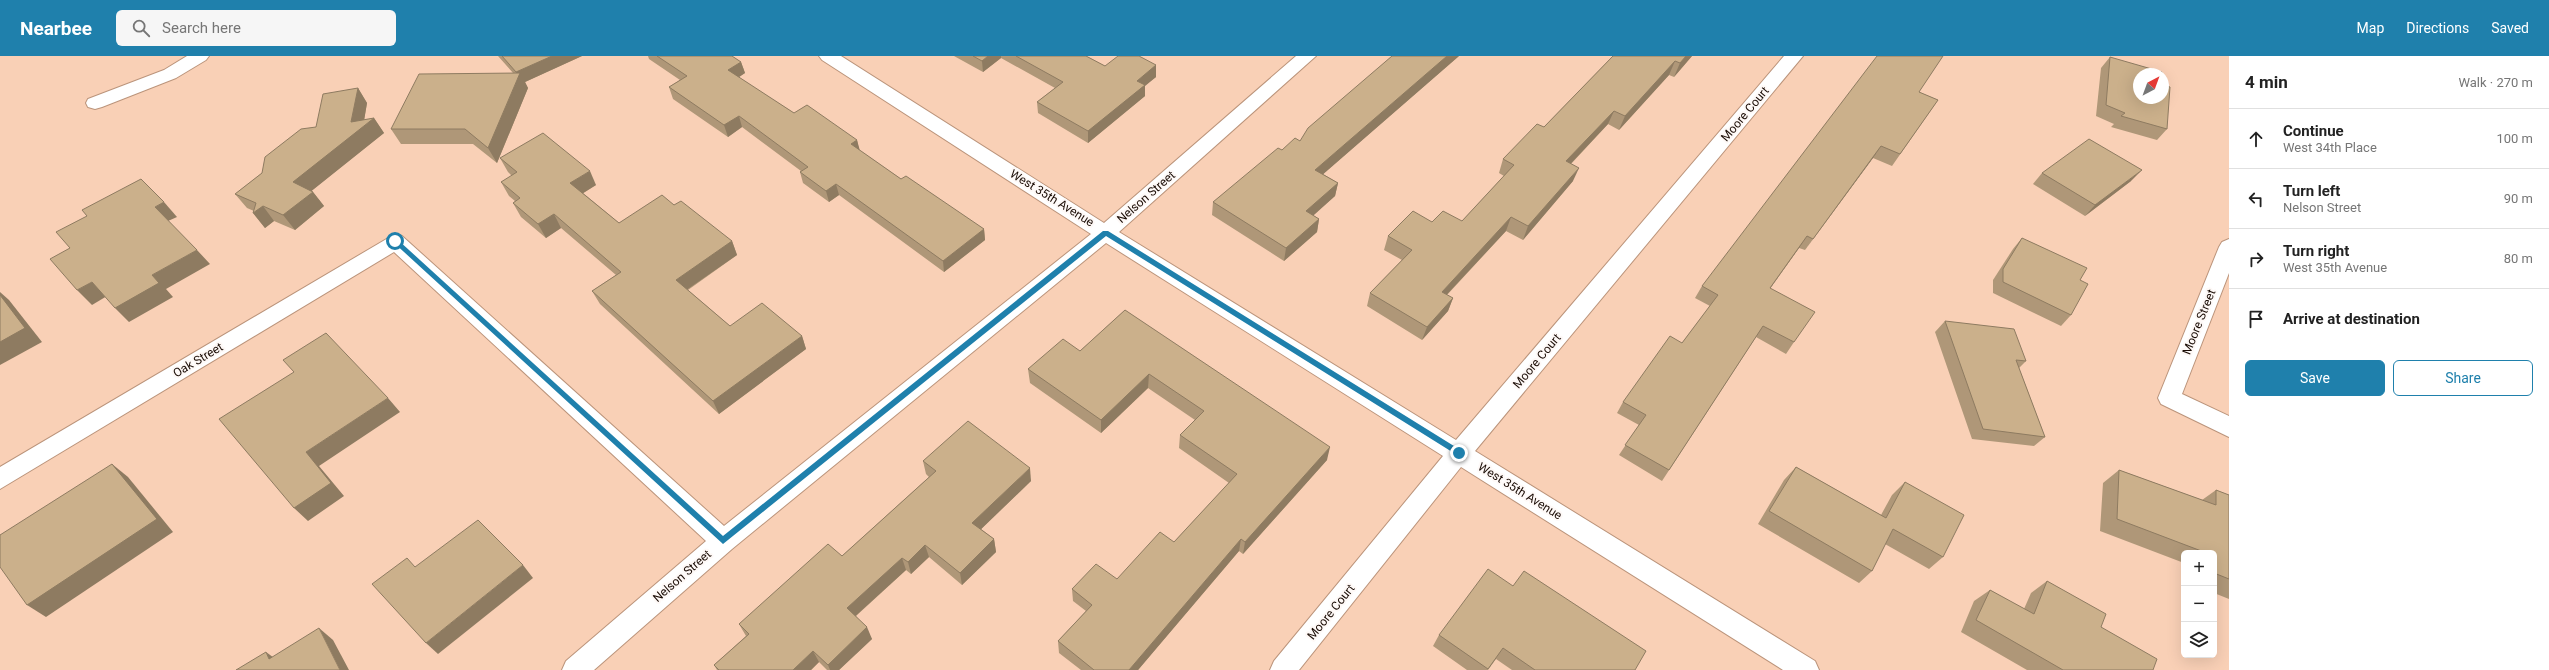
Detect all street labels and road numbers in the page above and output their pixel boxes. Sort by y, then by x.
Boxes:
street label: Moore Court [1718,84,1772,144]
street label: West 35th Avenue [1008,167,1096,229]
street label: Nelson Street [1114,168,1178,226]
street label: Moore Street [2180,287,2218,357]
street label: Moore Court [1510,331,1564,391]
street label: Oak Street [171,340,225,380]
street label: West 35th Avenue [1476,460,1564,522]
street label: Nelson Street [650,547,714,605]
street label: Moore Court [1304,581,1358,642]

